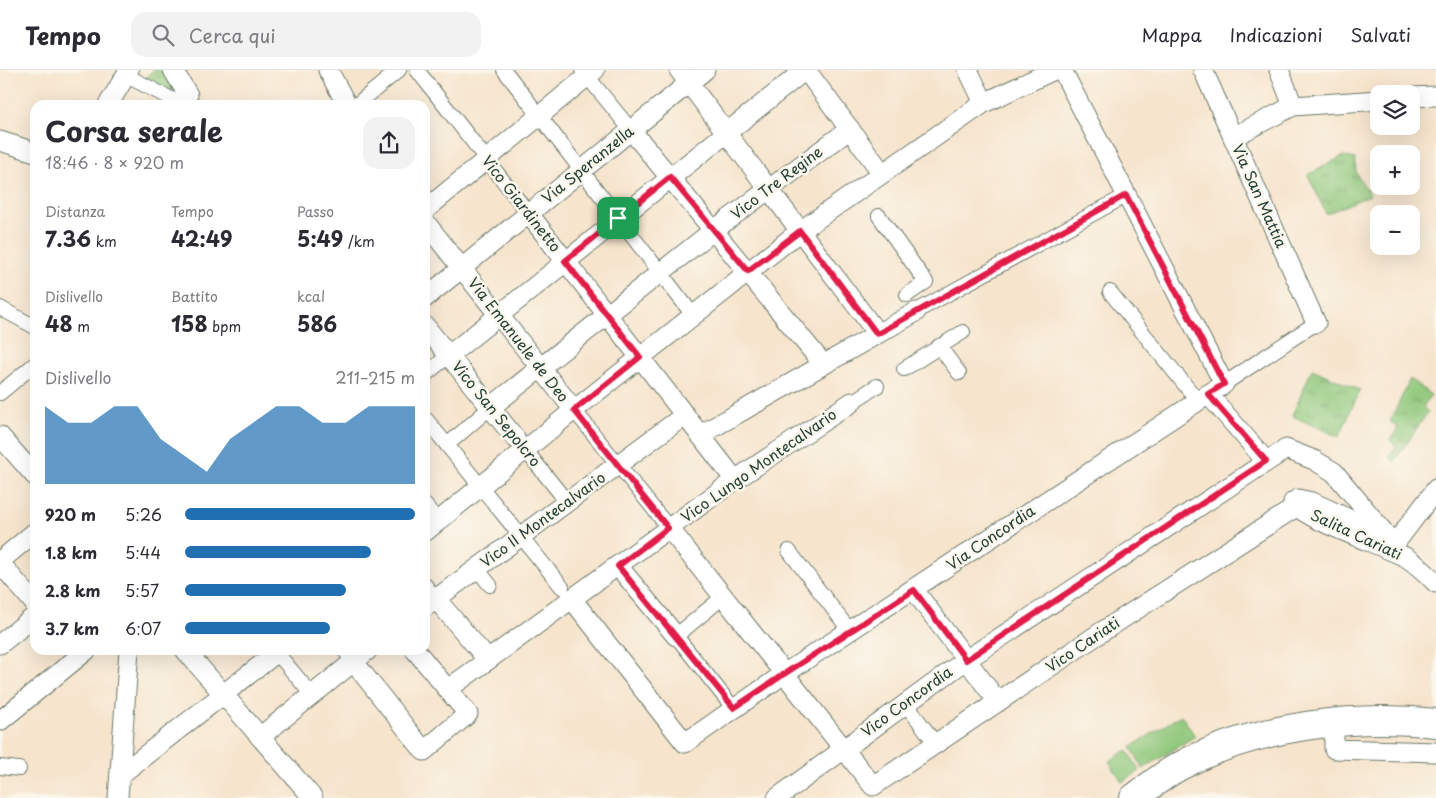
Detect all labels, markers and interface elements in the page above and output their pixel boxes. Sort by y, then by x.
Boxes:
search box [131,12,481,57]
text: Tempo [25,17,101,53]
icon: search [149,21,177,49]
text: Cerca qui [189,21,276,49]
text: Mappa [1142,21,1202,48]
text: Indicazioni [1230,21,1323,48]
text: Salvati [1351,21,1411,48]
map controls [1370,85,1420,255]
button: layers [1370,85,1420,135]
text: Corsa serale [45,109,223,152]
button: share [363,117,415,169]
street label: Via Speranzella [536,119,639,208]
street label: Vico Tre Regine [725,139,827,224]
street label: Via San Mattia [1227,140,1294,252]
button: + [1370,145,1420,195]
text: 18:46 · 8 × 920 m [45,150,184,174]
street label: Vico Giardinetto [477,150,567,256]
pin [597,197,639,239]
text: Distanza [45,201,105,222]
text: Tempo [171,201,214,222]
text: Passo [297,201,334,222]
icon: arrive [604,204,632,232]
button: − [1370,205,1420,255]
text: 7.36 [45,222,91,254]
text: 42:49 [171,222,232,254]
text: 5:49 [297,222,343,254]
text: km [91,231,117,252]
text: /km [343,231,375,252]
street label: Via Emanuele de Deo [463,272,575,406]
text: Dislivello [45,286,103,307]
text: Battito [171,286,218,307]
text: kcal [297,286,325,307]
text: 48 [45,307,73,339]
text: 158 [171,307,208,339]
text: 586 [297,307,337,339]
text: m [73,316,90,337]
text: bpm [208,316,241,337]
street label: Vico San Sepolcro [447,355,547,471]
text: Dislivello [45,365,111,389]
text: 211–215 m [335,365,415,389]
street label: Vico Lungo Montecalvario [676,402,841,527]
street label: Vico II Montecalvario [475,465,610,572]
street label: Via Concordia [941,498,1040,575]
text: 920 m [45,502,96,526]
text: 5:26 [125,502,162,526]
street label: Salita Cariati [1307,502,1406,565]
text: 1.8 km [45,540,97,564]
text: 5:44 [125,540,161,564]
text: 2.8 km [45,578,100,602]
text: 5:57 [125,578,159,602]
street label: Vico Cariati [1040,610,1124,677]
text: 3.7 km [45,616,99,640]
text: 6:07 [125,616,161,640]
street label: Vico Concordia [856,659,957,742]

